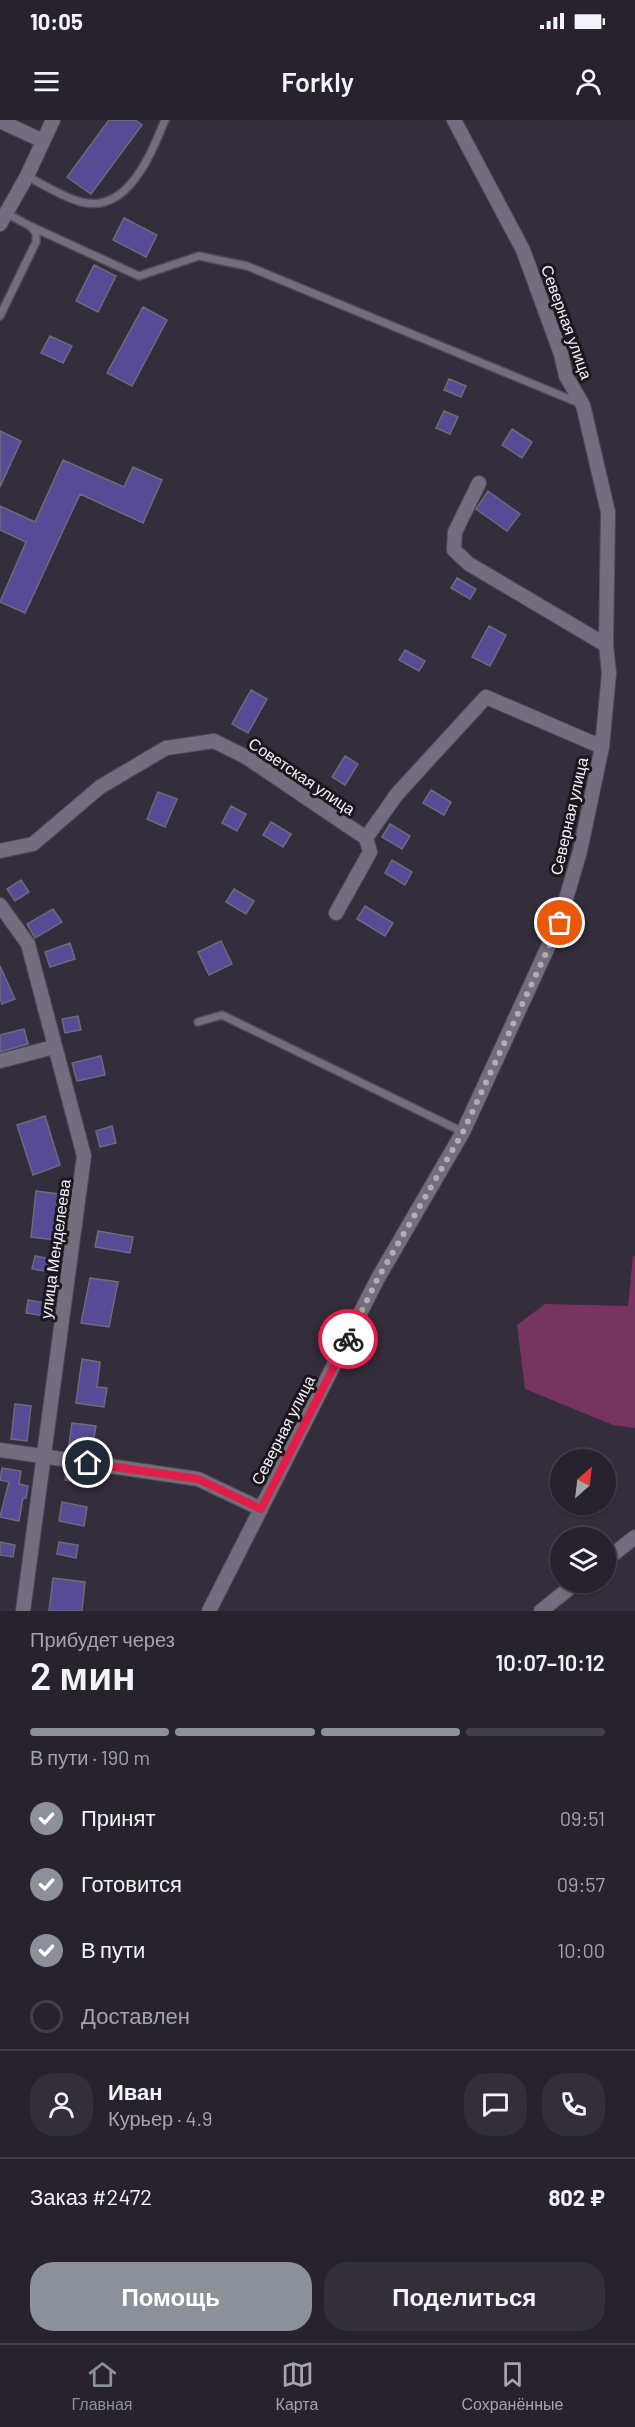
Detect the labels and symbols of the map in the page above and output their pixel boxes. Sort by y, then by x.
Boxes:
street label: Северная улица [538,262,597,382]
street label: Советская улица [245,733,359,818]
street label: Северная улица [546,755,591,877]
pin [534,897,585,948]
street label: улица Менделеева [35,1178,74,1320]
courier [318,1309,378,1369]
street label: Северная улица [247,1372,318,1488]
pin [62,1437,113,1488]
north arrow [550,1449,616,1515]

